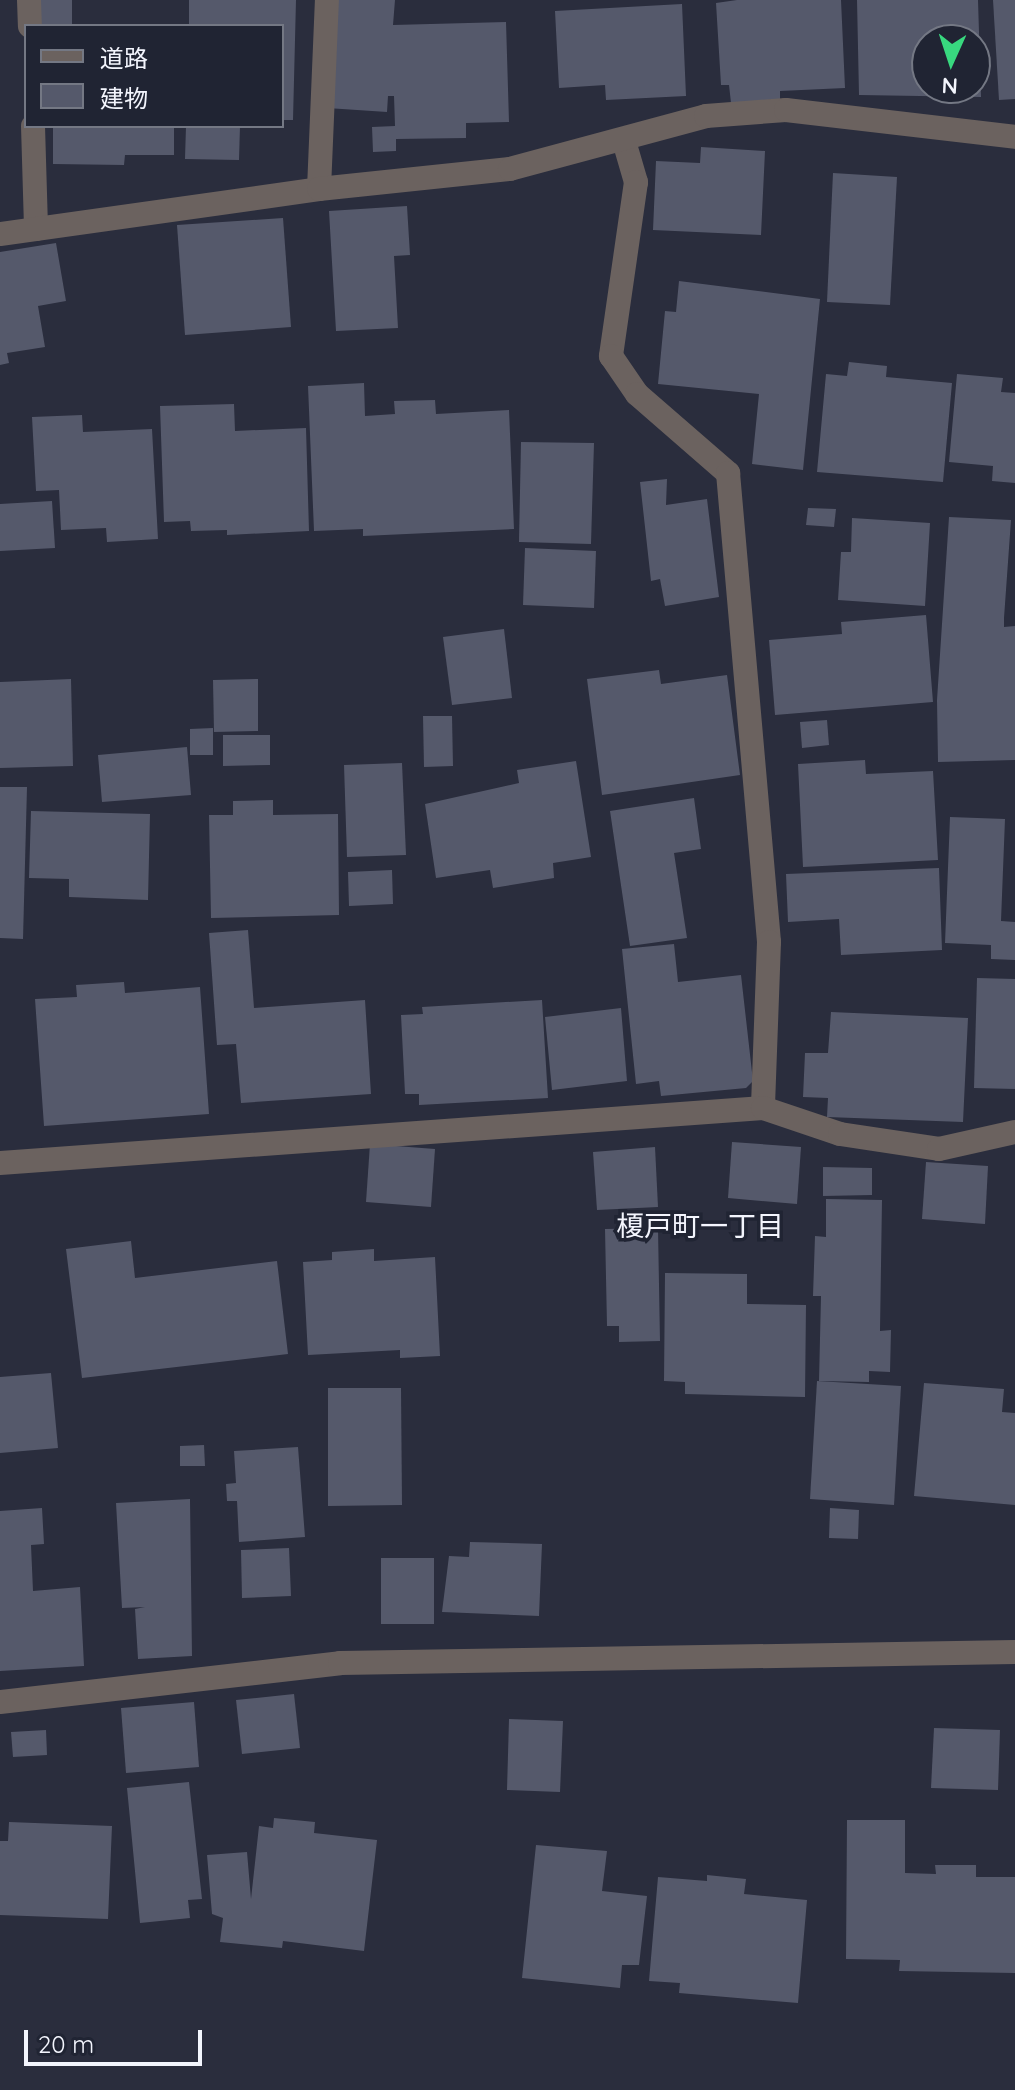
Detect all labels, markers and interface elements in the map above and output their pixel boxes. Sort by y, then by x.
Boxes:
legend [24,24,284,128]
north arrow [911,24,991,104]
text: 道路 [100,43,148,73]
text: N [941,72,959,100]
text: 建物 [100,83,148,113]
district label: 榎戸町一丁目 [616,1209,784,1243]
scale bar [28,2014,206,2064]
text: 20 m [38,2029,94,2059]

